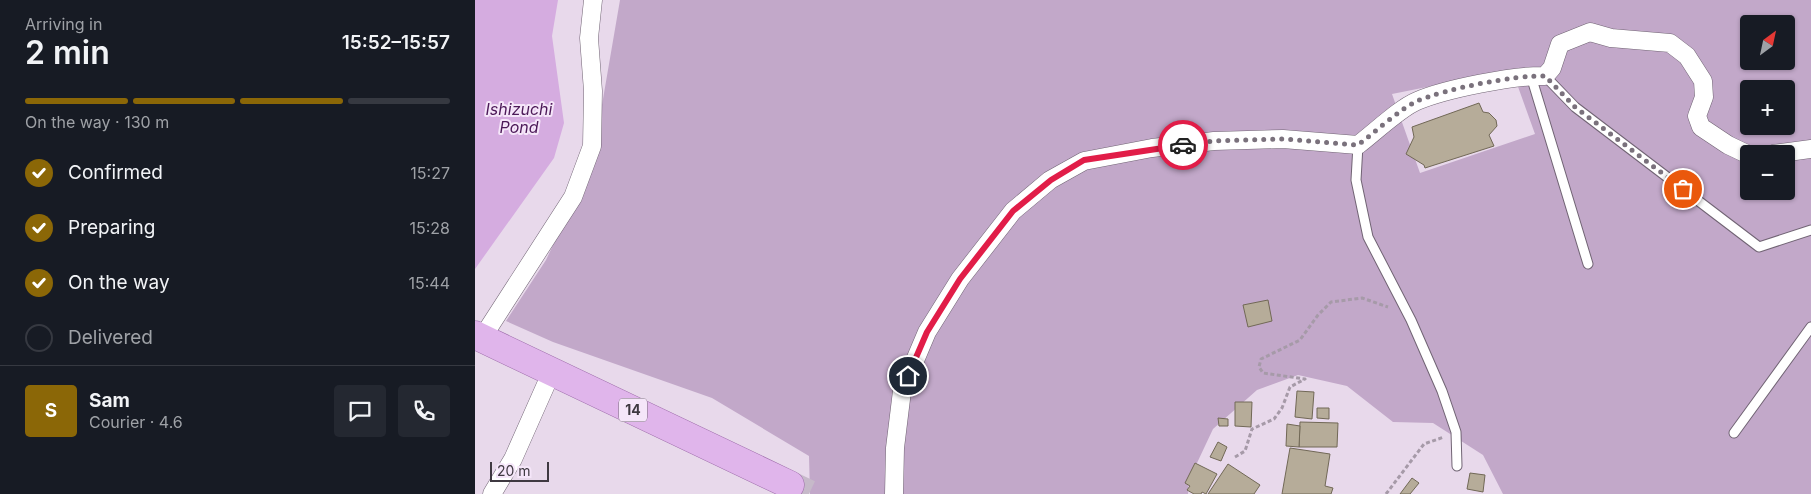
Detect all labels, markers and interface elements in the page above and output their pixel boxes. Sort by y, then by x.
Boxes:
text: Arriving in [25,14,102,34]
north arrow [1740,15,1795,70]
map controls [1740,15,1795,200]
text: 15:52–15:57 [342,31,450,54]
text: 2 min [25,33,110,72]
button: + [1740,80,1795,135]
water label: Ishizuchi Pond [486,99,554,137]
text: On the way · 130 m [25,112,169,132]
courier [1158,120,1208,170]
icon: car [1169,131,1197,159]
button: − [1740,145,1795,200]
icon: check [25,159,53,187]
text: Confirmed [68,161,163,184]
text: 15:27 [410,163,450,183]
pin [1662,168,1704,210]
icon: bag [1669,175,1697,203]
icon: check [25,214,53,242]
text: Preparing [68,216,155,239]
text: 15:28 [410,218,450,238]
icon: check [25,269,53,297]
text: On the way [68,271,170,294]
text: 15:44 [408,273,450,293]
text: Delivered [68,326,153,349]
pin [887,355,929,397]
icon: home [894,362,922,390]
button: chat [334,385,386,437]
button: phone [398,385,450,437]
text: Sam [89,389,130,412]
road number: 14 [619,398,647,422]
text: S [45,399,57,422]
text: Courier · 4.6 [89,412,183,432]
scale bar [490,459,549,482]
text: 20 m [497,462,531,479]

